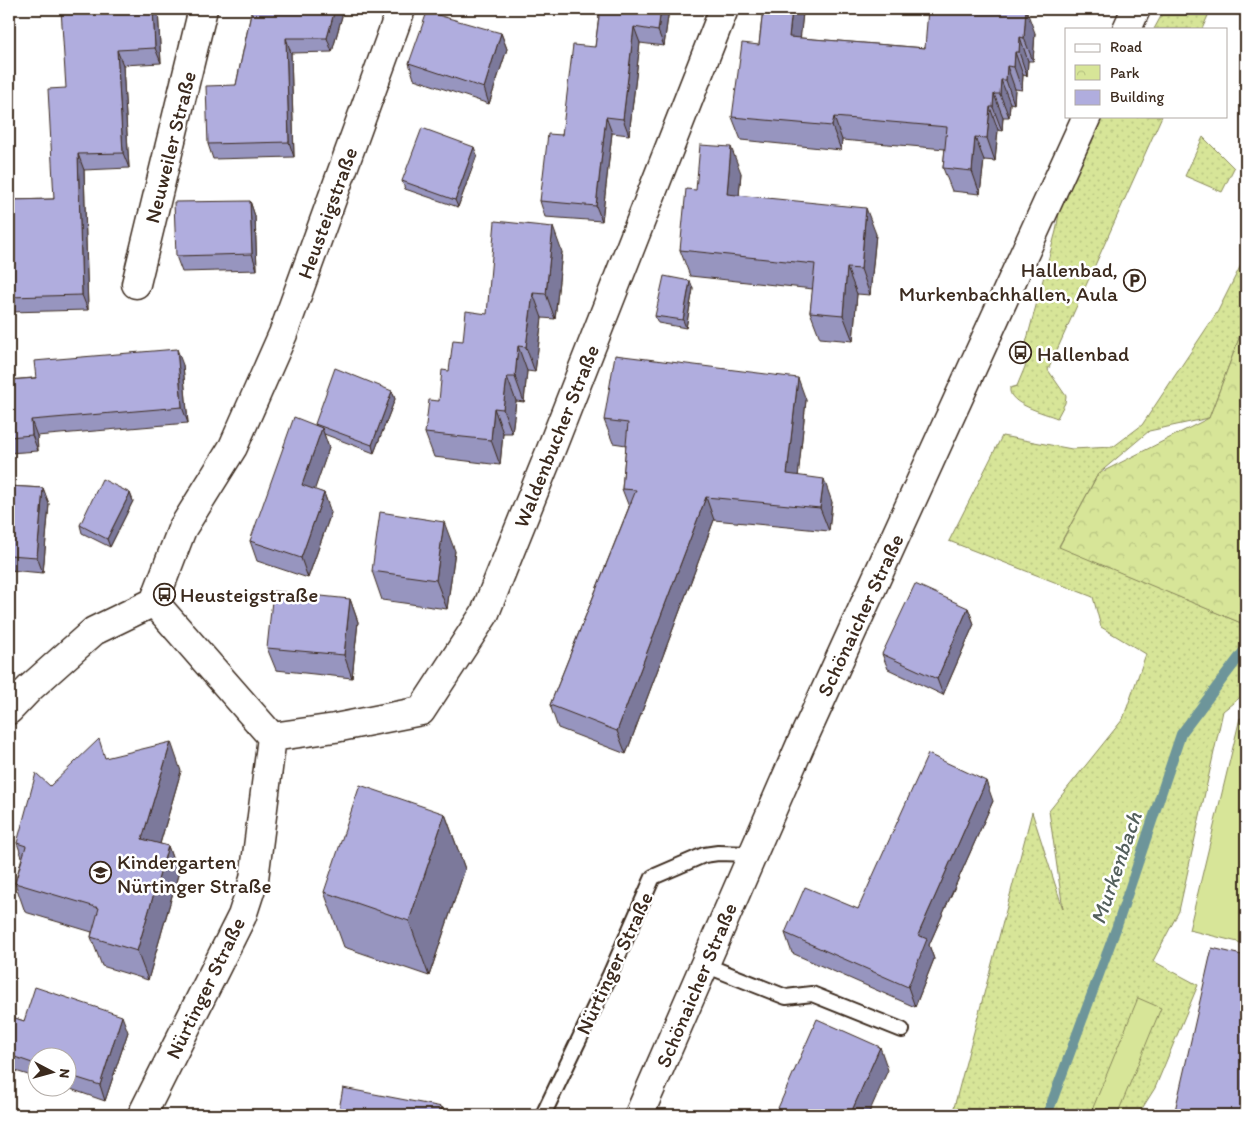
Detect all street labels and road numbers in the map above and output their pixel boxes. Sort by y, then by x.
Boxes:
street label: Neuweiler Straße [139,68,201,226]
street label: Heusteigstraße [292,144,362,282]
street label: Waldenbucher Straße [508,341,604,531]
street label: Schönaicher Straße [811,530,909,700]
street label: Nürtinger Straße [570,888,658,1038]
street label: Schönaicher Straße [650,899,742,1071]
street label: Nürtinger Straße [160,913,250,1063]

